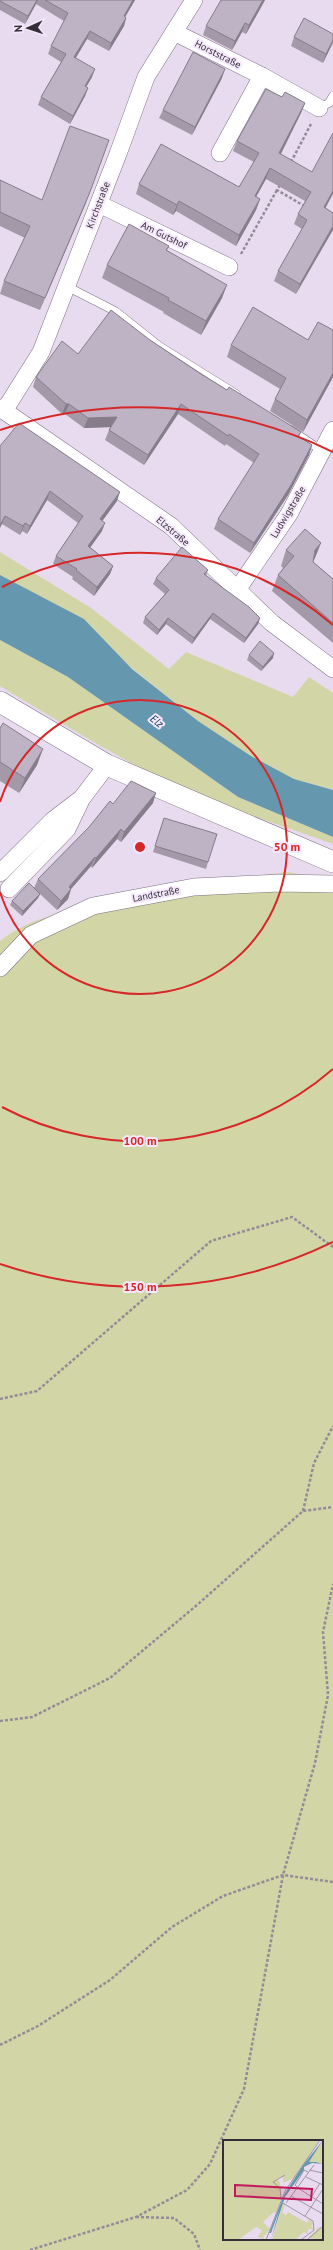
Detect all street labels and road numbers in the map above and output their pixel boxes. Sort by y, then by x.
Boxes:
street label: Horststraße [193,37,243,71]
street label: Kirchstraße [83,180,113,230]
street label: Am Gutshof [139,218,190,252]
street label: Ludwigstraße [267,484,309,540]
street label: Elzstraße [154,513,192,549]
street label: Landstraße [131,883,181,905]

